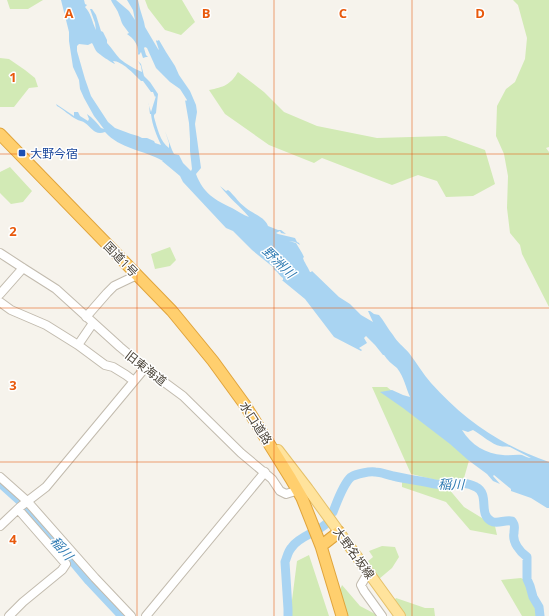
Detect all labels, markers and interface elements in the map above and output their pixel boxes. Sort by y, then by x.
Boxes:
text: A [65,4,74,22]
text: B [202,4,211,22]
text: C [339,4,347,22]
text: D [475,4,485,22]
text: 1 [9,68,17,86]
place label: 大野今宿 [30,145,78,162]
marker: 大野今宿 [17,148,27,158]
text: 2 [9,222,17,240]
street label: 国道1号 [100,238,142,280]
water label: 野洲川 [259,242,301,283]
street label: 旧東海道 [122,347,170,389]
text: 3 [9,376,17,394]
street label: 水口道路 [236,398,276,448]
water label: 稲川 [438,475,466,493]
street label: 大野名坂線 [329,524,379,582]
text: 4 [9,530,17,548]
water label: 稲川 [47,532,79,565]

